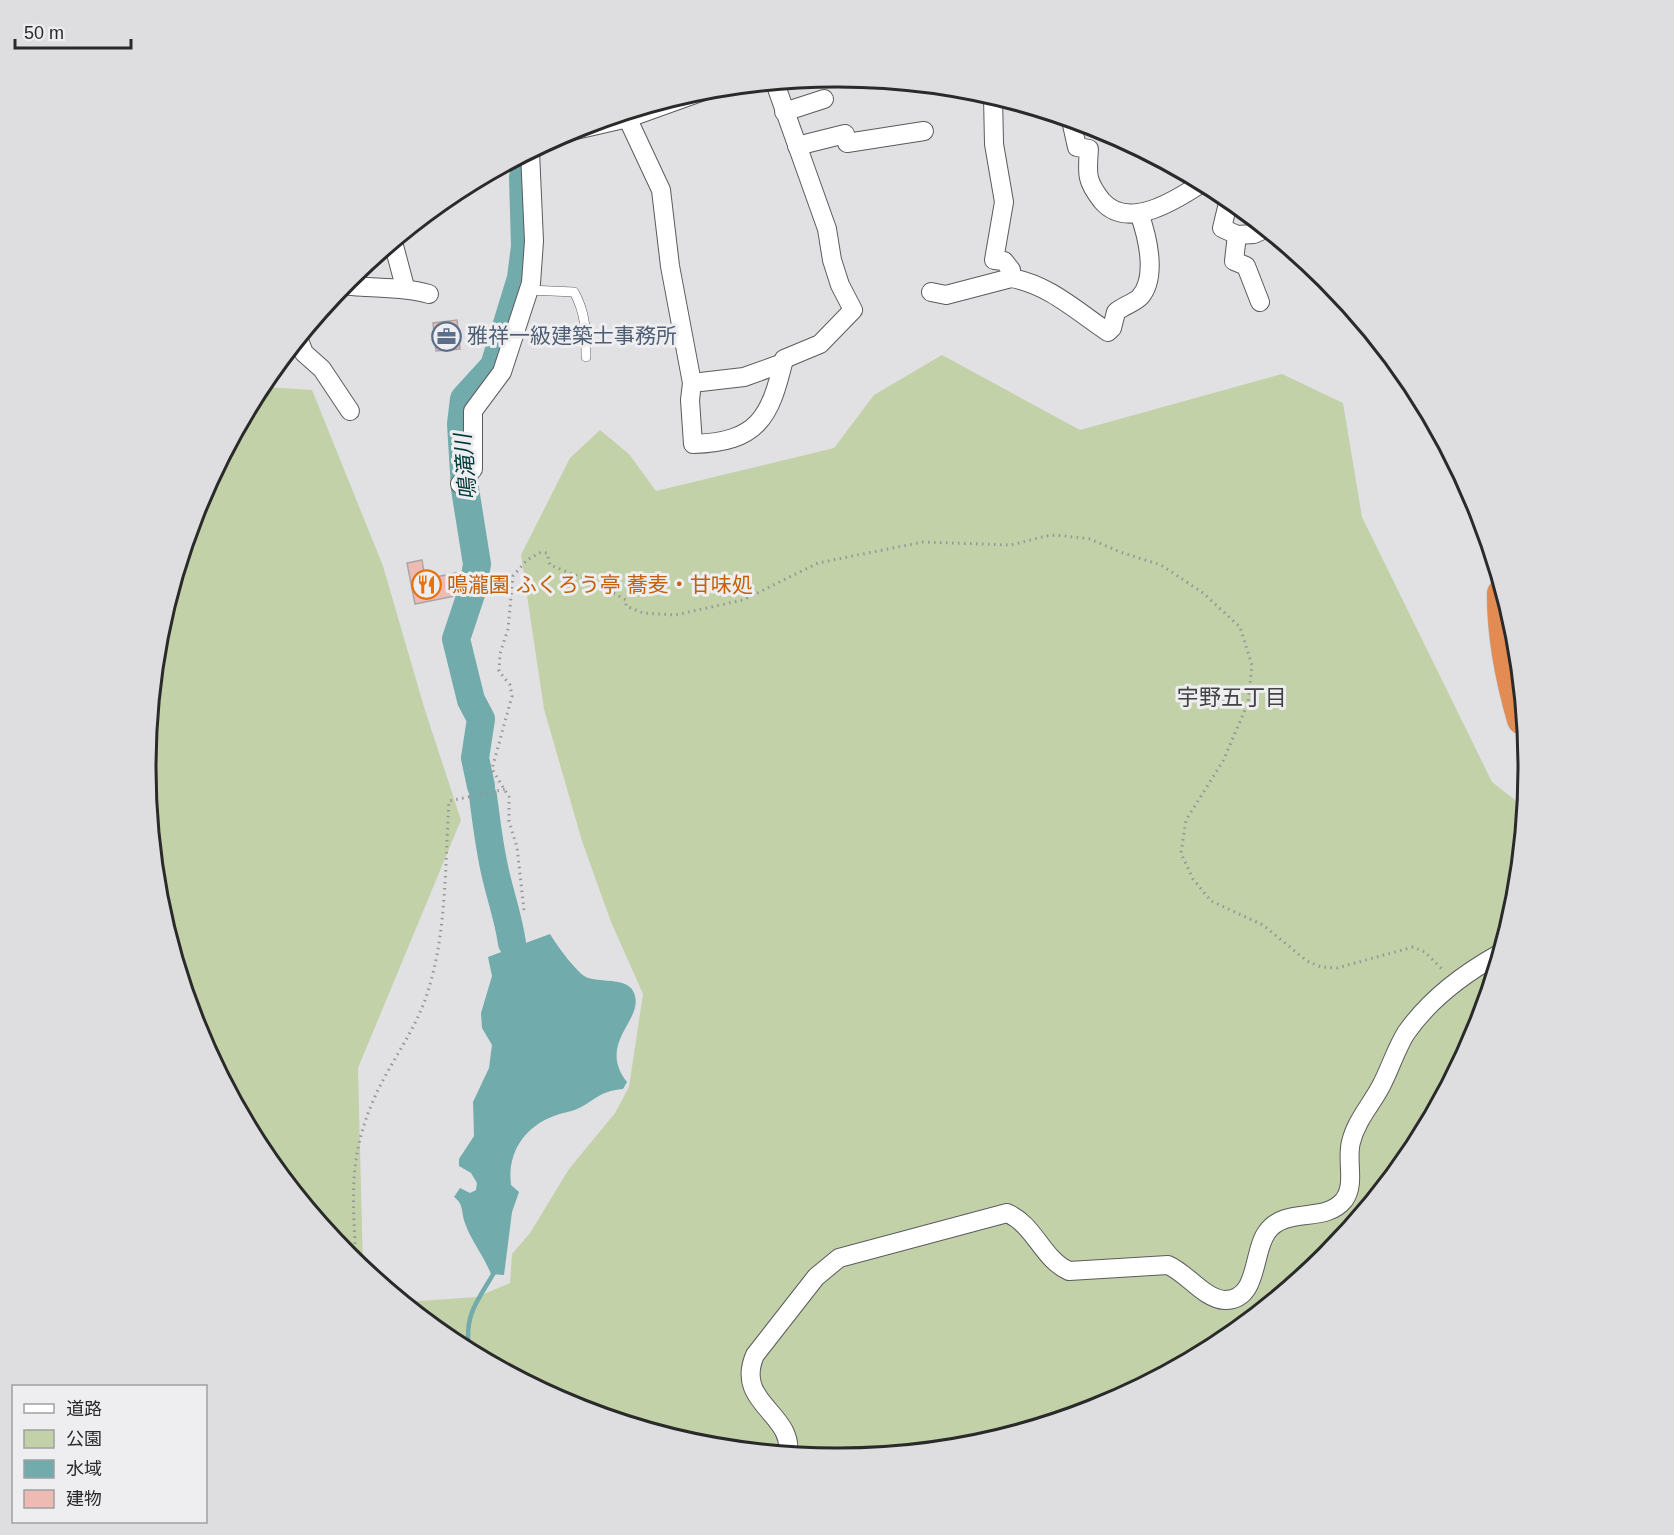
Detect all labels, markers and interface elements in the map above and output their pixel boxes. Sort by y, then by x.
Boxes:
scale bar [15,12,130,50]
text: 50 m [24,23,64,43]
office icon: 雅祥一級建築士事務所 [430,320,462,352]
place label: 雅祥一級建築士事務所 [467,324,677,347]
water label: 鳴滝川 [450,431,481,501]
restaurant icon: 鳴瀧園 ふくろう亭 蕎麦・甘味処 [410,569,442,601]
place label: 鳴瀧園 ふくろう亭 蕎麦・甘味処 [447,573,753,596]
district label: 宇野五丁目 [1177,685,1287,710]
legend [12,1385,207,1523]
text: 道路 [66,1399,102,1419]
text: 公園 [66,1429,102,1449]
text: 水域 [66,1459,102,1479]
text: 建物 [66,1489,102,1509]

